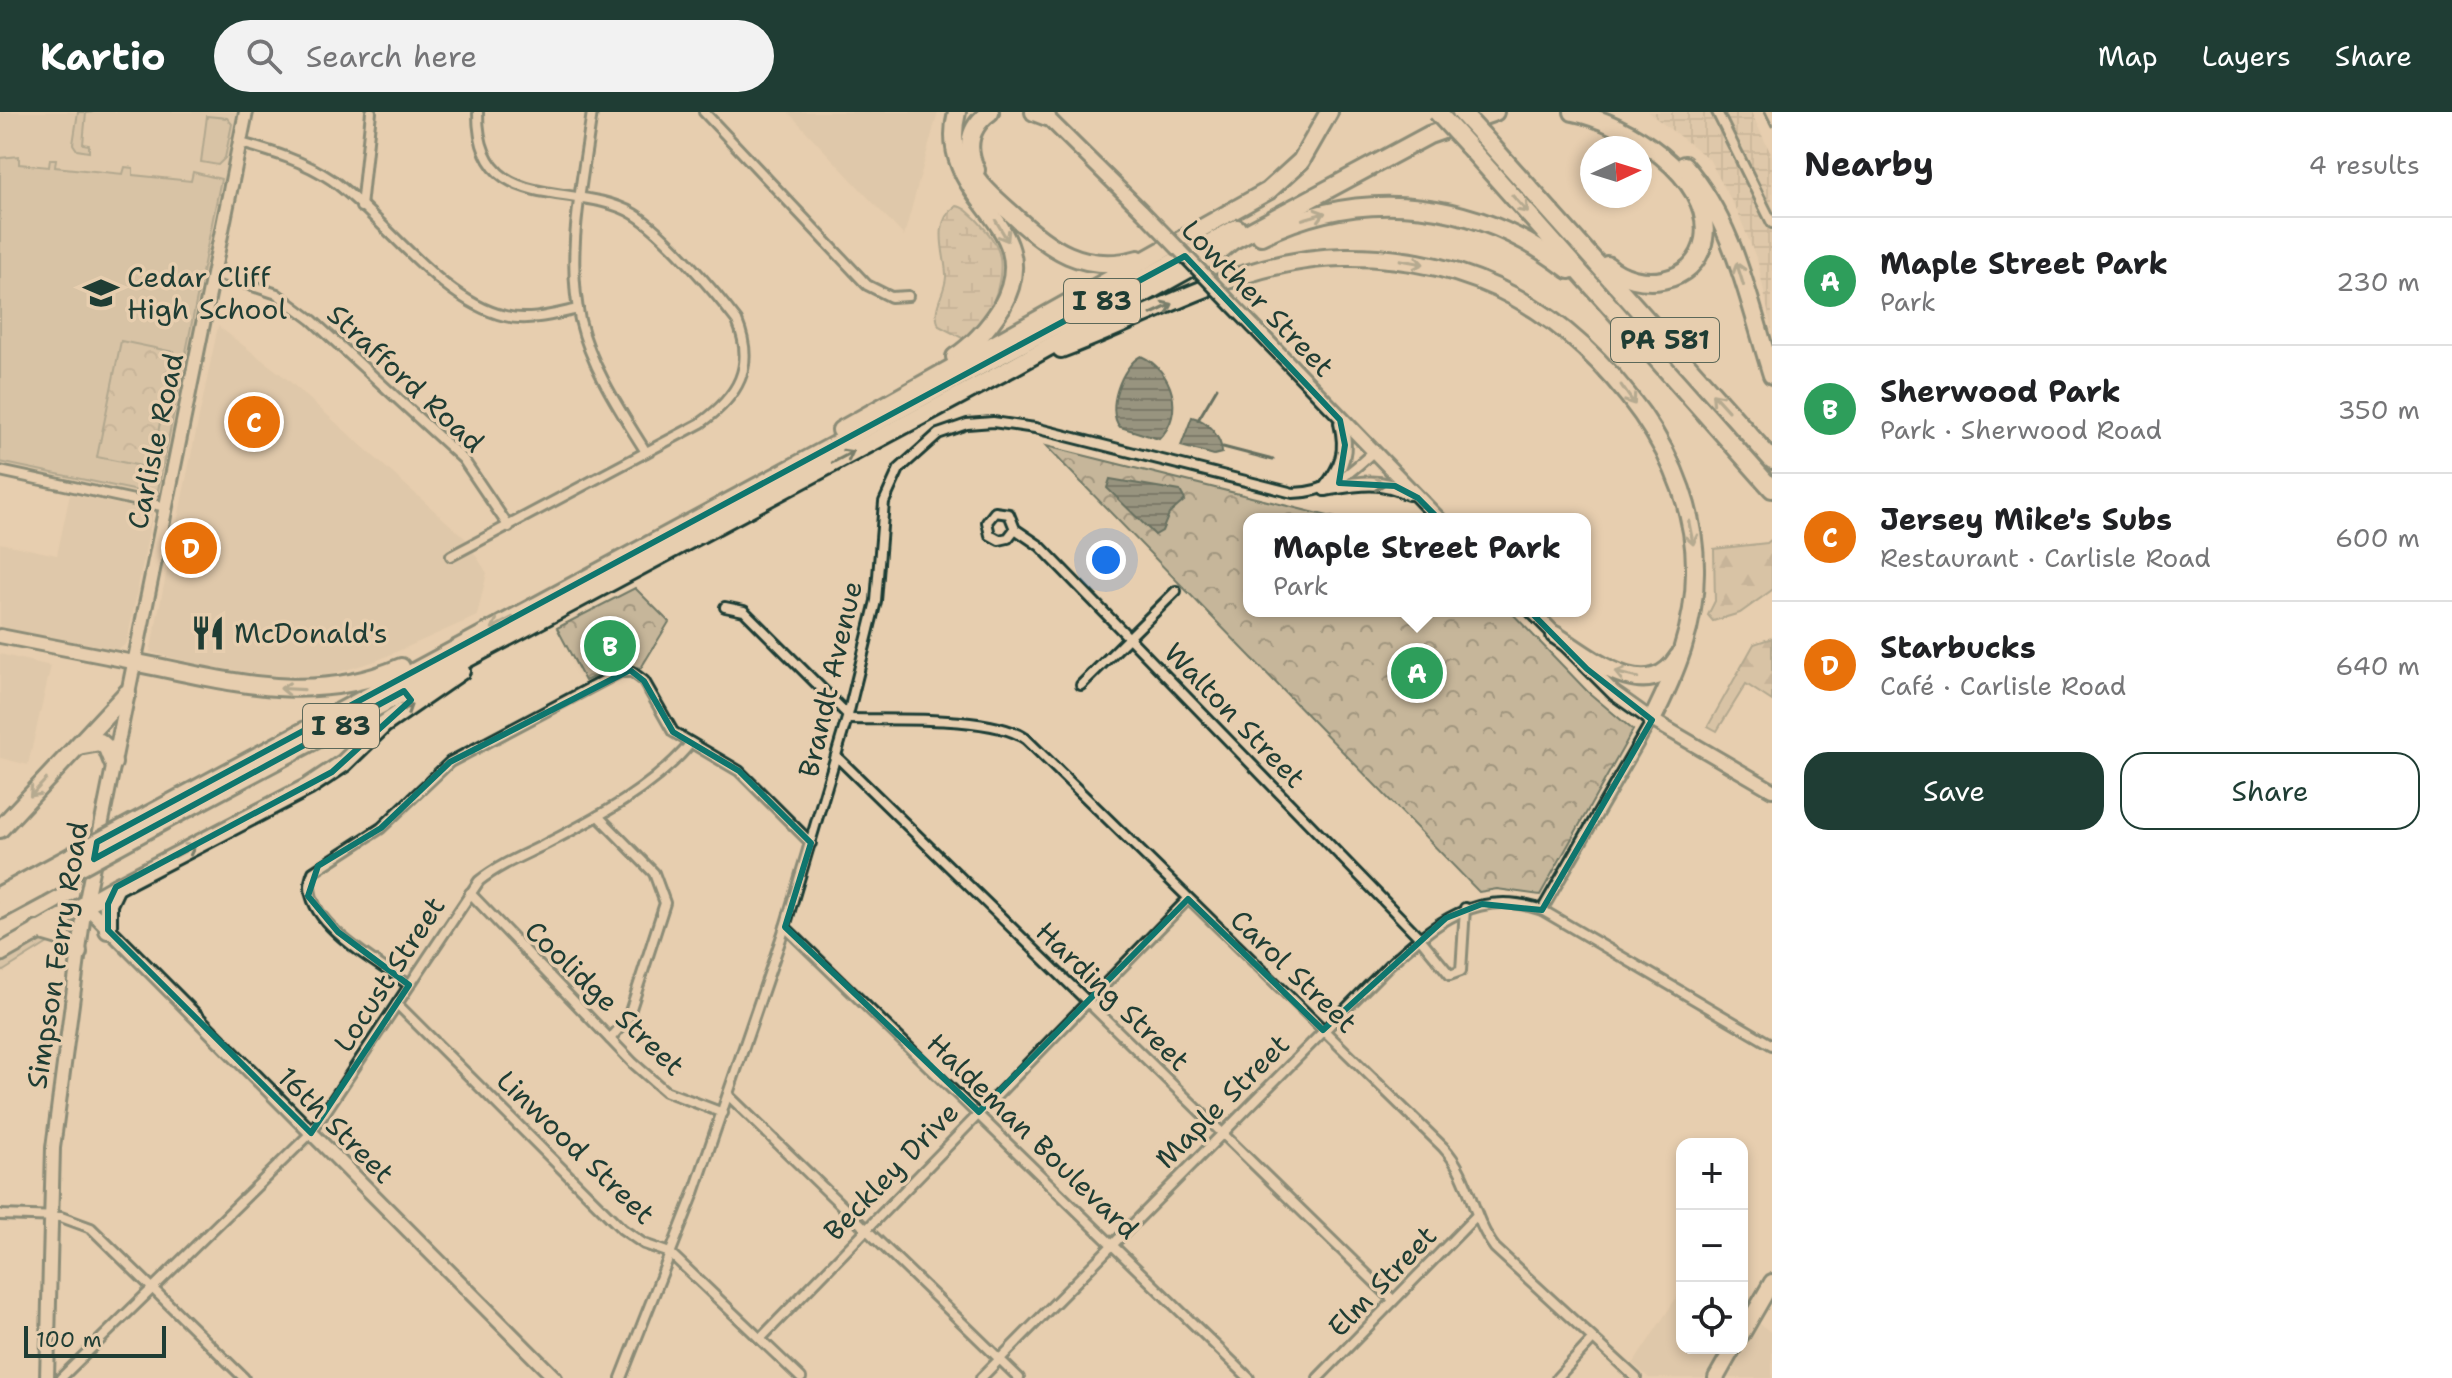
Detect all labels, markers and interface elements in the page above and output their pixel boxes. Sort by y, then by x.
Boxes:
search box [214,20,774,92]
text: Kartio [40,31,166,82]
icon: search [242,34,286,78]
text: Search here [306,36,477,77]
text: Map [2098,37,2158,75]
text: Layers [2202,37,2291,75]
text: Share [2335,37,2412,75]
north arrow [1580,136,1652,208]
text: Nearby [1804,141,1934,187]
text: 4 results [2308,147,2420,182]
one-way arrow [1511,194,1529,214]
one-way arrow [1300,208,1326,223]
street label: Lowther Street [1173,211,1343,385]
one-way arrow [994,219,1010,241]
text: Maple Street Park [1880,243,2168,284]
one-way arrow [1399,256,1425,271]
place label: Cedar Cliff High School [127,258,288,328]
one-way arrow [1732,262,1746,287]
text: A [1820,264,1840,299]
text: 230 m [2336,264,2420,299]
school or university icon: Cedar Cliff High School [82,274,120,312]
road number: I 83 [1064,279,1140,323]
text: Park [1880,284,1936,319]
street label: Strafford Road [319,295,493,461]
one-way arrow [1149,301,1173,316]
road number: PA 581 [1611,318,1719,362]
street label: Carlisle Road [118,349,192,533]
text: Sherwood Park [1880,371,2121,412]
one-way arrow [1620,383,1636,405]
pin: C [228,392,280,452]
one-way arrow [1712,392,1730,412]
text: B [1822,392,1838,427]
text: 350 m [2337,392,2420,427]
text: Park · Sherwood Road [1880,412,2162,447]
one-way arrow [831,449,854,465]
one-way arrow [1359,476,1386,491]
text: Jersey Mike's Subs [1880,499,2172,540]
popup [1243,513,1591,617]
pin: D [165,518,217,578]
one-way arrow [1684,519,1699,545]
text: C [1822,520,1838,555]
text: 600 m [2335,520,2420,555]
text: Maple Street Park [1273,527,1561,568]
your location [1086,540,1126,580]
text: Restaurant · Carlisle Road [1880,540,2211,575]
text: Park [1273,568,1329,603]
street label: Brandt Avenue [789,577,871,781]
restaurant icon: McDonald's [189,614,227,652]
place label: McDonald's [234,614,388,652]
one-way arrow [490,616,514,632]
pin: B [584,616,636,676]
text: Starbucks [1880,627,2036,668]
street label: Walton Street [1156,634,1314,796]
pin: A [1391,643,1443,703]
text: D [1821,648,1839,683]
text: 640 m [2335,648,2420,683]
one-way arrow [1614,666,1640,681]
text: Café · Carlisle Road [1880,668,2126,703]
one-way arrow [279,681,306,696]
one-way arrow [391,703,413,719]
road number: I 83 [303,704,379,748]
button: Save [1804,752,2104,830]
button: Share [2120,752,2420,830]
one-way arrow [29,778,48,798]
street label: Simpson Ferry Road [17,819,97,1091]
one-way arrow [173,842,196,858]
street label: Locust Street [325,889,453,1059]
street label: Carol Street [1222,901,1366,1041]
street label: Coolidge Street [517,912,693,1084]
street label: Harding Street [1028,913,1198,1079]
street label: Haldeman Boulevard [919,1025,1147,1247]
street label: Maple Street [1146,1025,1298,1177]
street label: 16th Street [269,1058,403,1192]
street label: Linwood Street [488,1062,664,1232]
street label: Beckley Drive [815,1093,967,1249]
map controls [1676,1138,1748,1354]
button: + [1676,1138,1748,1210]
button: − [1676,1210,1748,1282]
street label: Elm Street [1319,1217,1445,1345]
button: locate [1676,1282,1748,1354]
scale bar [24,1322,166,1358]
text: 100 m [36,1325,102,1354]

